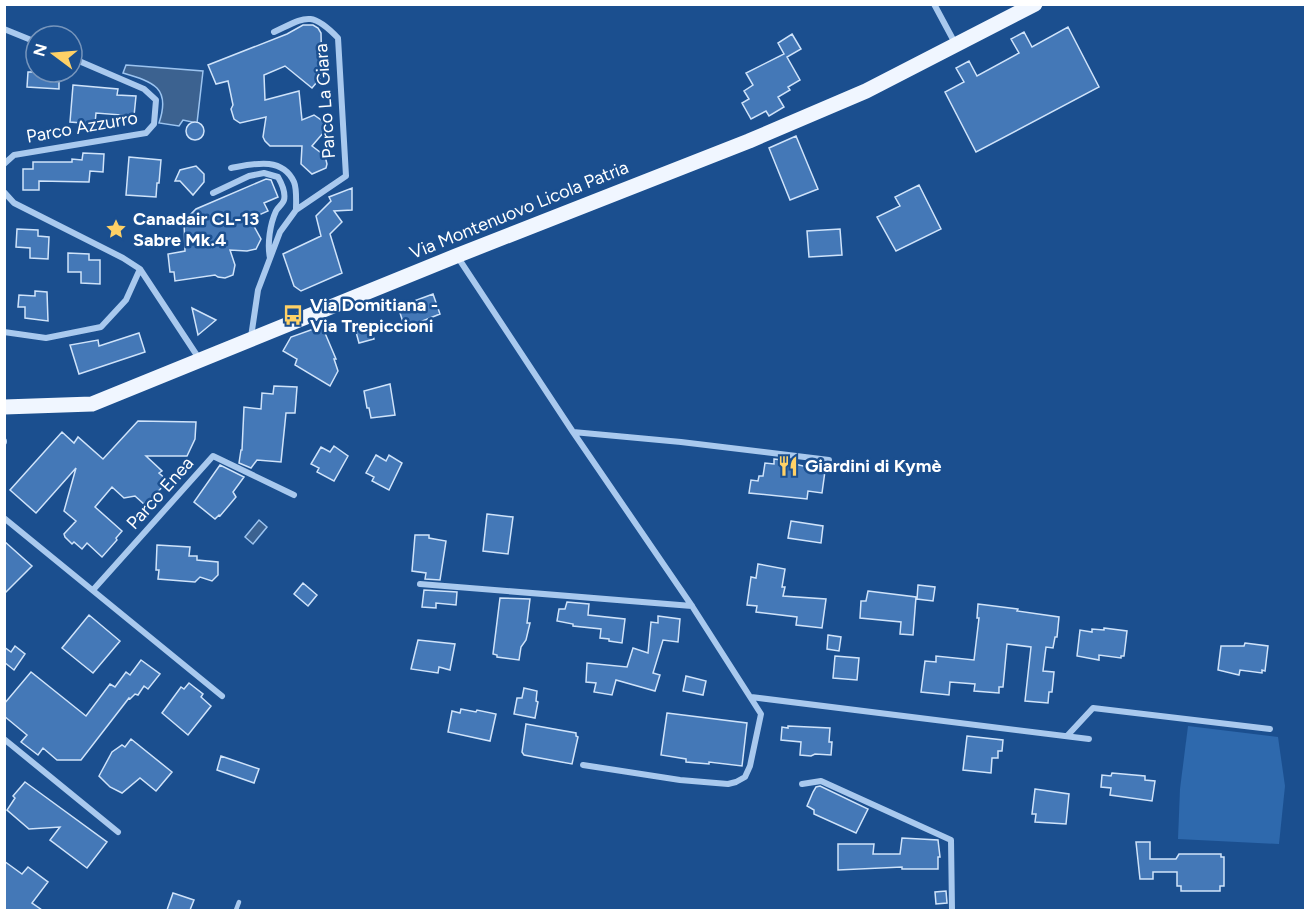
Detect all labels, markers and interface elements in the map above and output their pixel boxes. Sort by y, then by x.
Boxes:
north arrow [24,24,84,84]
text: N [29,41,51,59]
street label: Parco La Giara [310,43,340,159]
street label: Parco Azzurro [25,106,139,148]
street label: Via Montenuovo Licola Patria [406,156,632,264]
place label: Canadair CL-13 Sabre Mk.4 [133,208,259,251]
place icon: Canadair CL-13 Sabre Mk.4 [104,217,128,241]
place label: Via Domitiana - Via Trepiccioni [310,294,438,337]
bus stop icon: Via Domitiana - Via Trepiccioni [281,303,305,327]
street label: Parco Enea [122,452,198,534]
restaurant icon: Giardini di Kymè [776,454,800,478]
place label: Giardini di Kymè [805,455,941,477]

